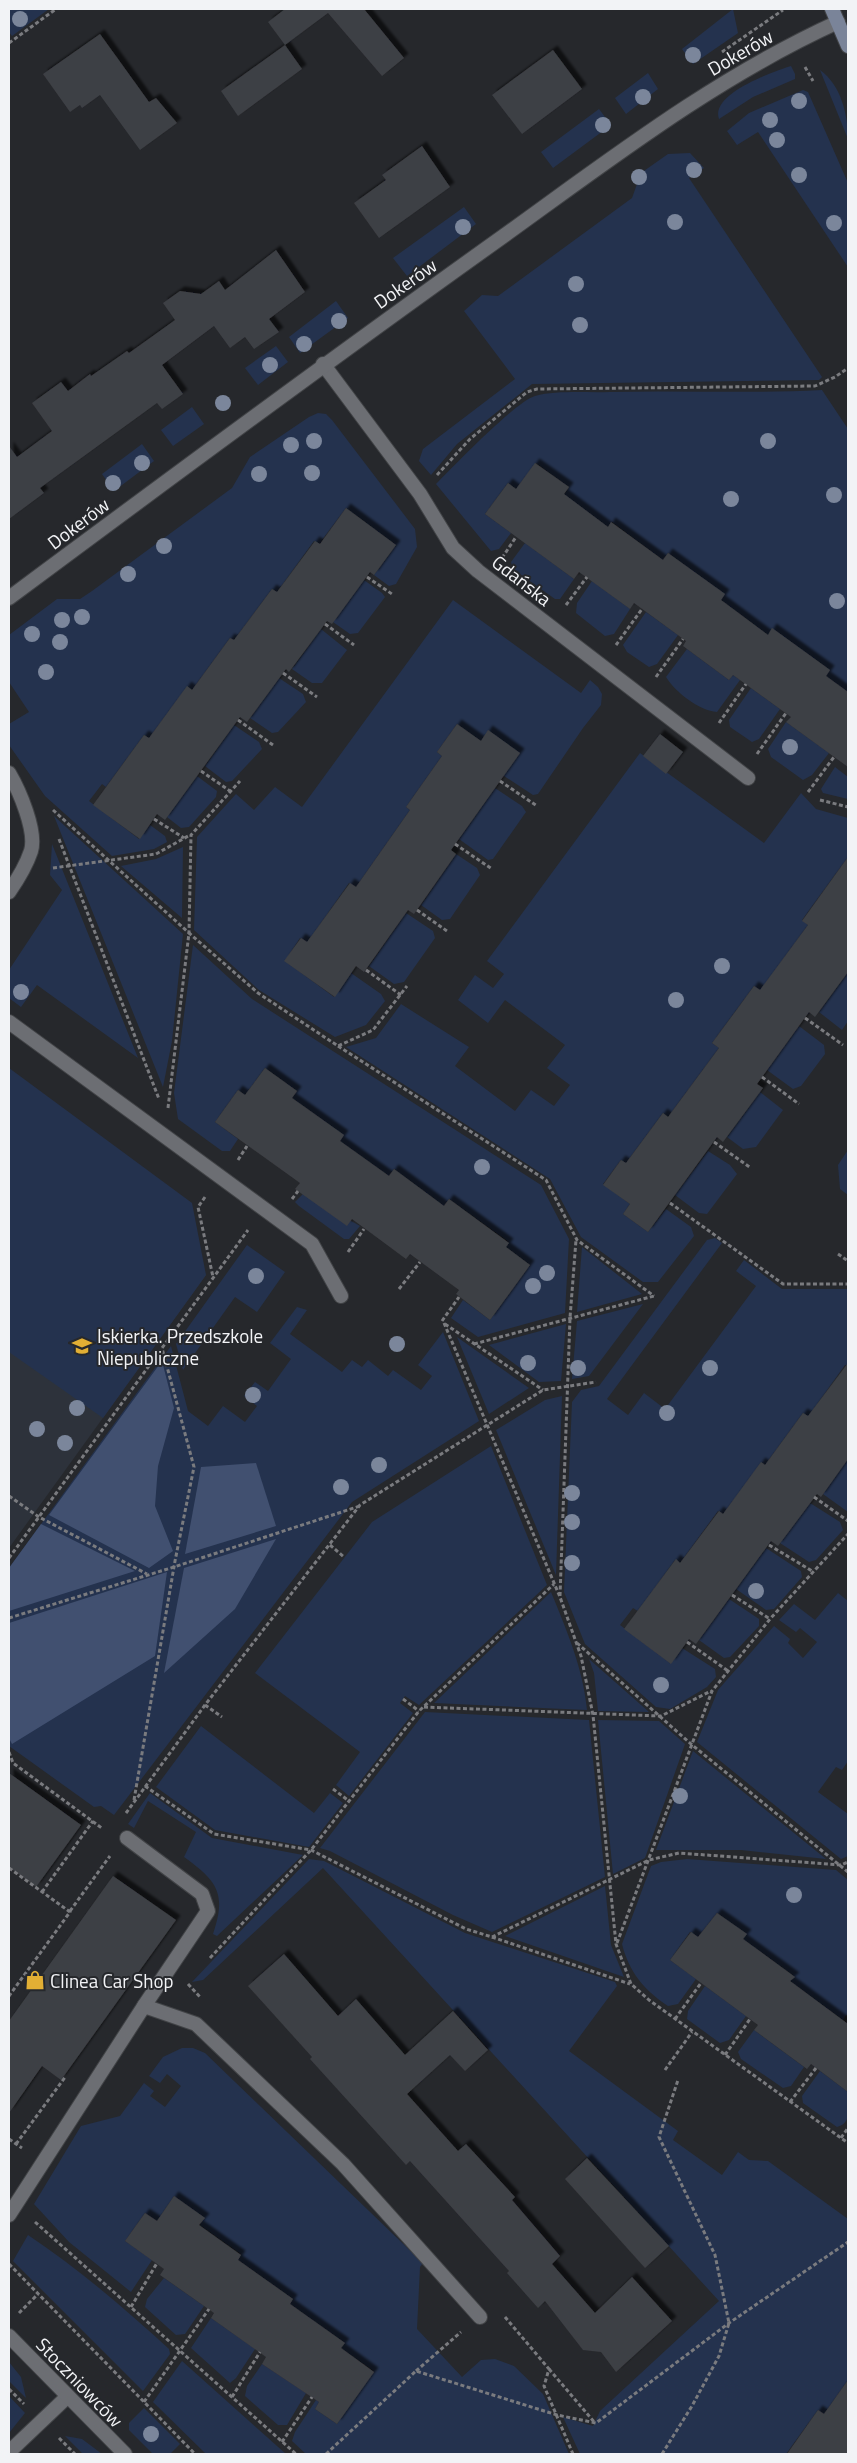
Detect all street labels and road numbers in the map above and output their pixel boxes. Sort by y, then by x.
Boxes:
street label: Dokerów [702,22,778,82]
street label: Dokerów [367,251,443,315]
street label: Dokerów [41,490,115,556]
street label: Gdańska [486,547,558,613]
street label: Stoczniowców [30,2331,130,2433]

